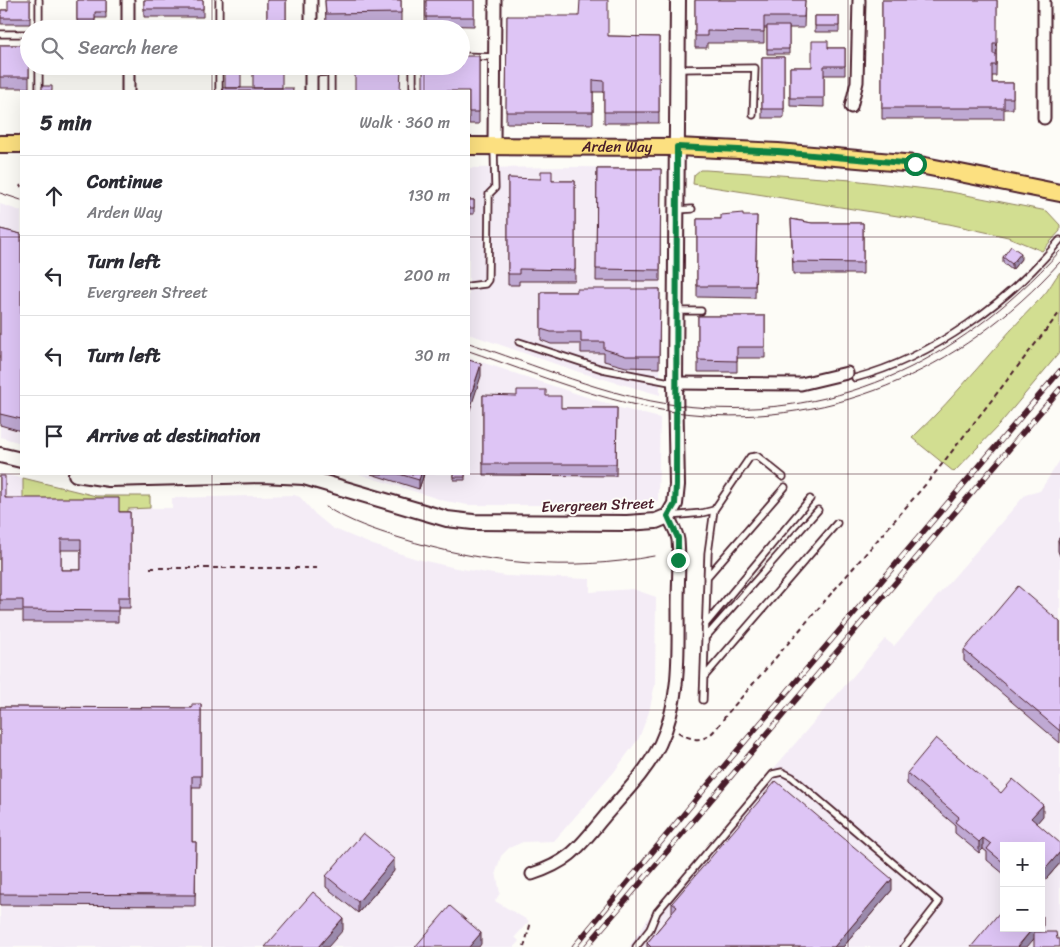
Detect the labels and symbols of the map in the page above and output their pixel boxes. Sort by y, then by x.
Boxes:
street label: Arden Way [581,134,653,160]
route start [904,153,927,176]
street label: Evergreen Street [541,490,656,520]
route end [667,549,690,572]

